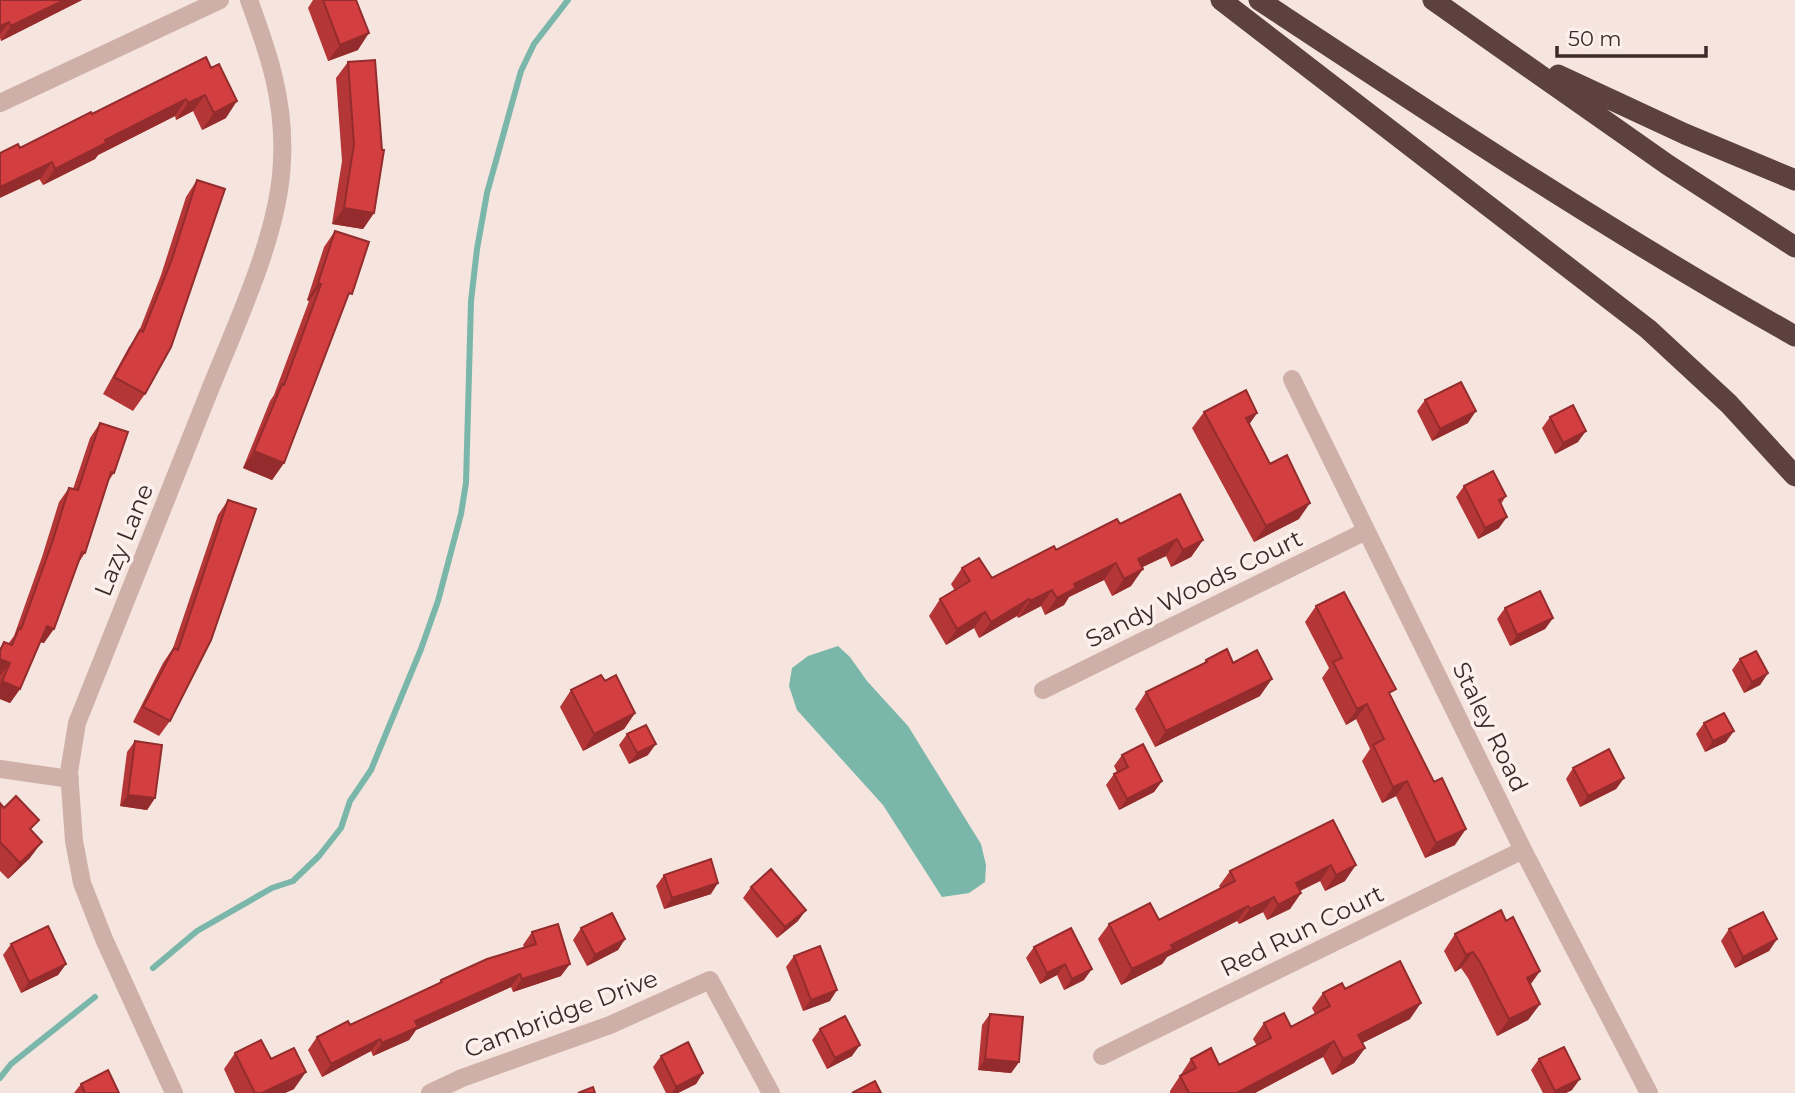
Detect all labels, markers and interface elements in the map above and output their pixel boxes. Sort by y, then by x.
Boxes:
scale bar [1557,14,1706,58]
text: 50 m [1568,26,1622,51]
street label: Lazy Lane [88,479,159,600]
street label: Sandy Woods Court [1081,523,1307,654]
street label: Staley Road [1447,657,1534,797]
street label: Red Run Court [1216,878,1388,983]
street label: Cambridge Drive [460,963,662,1064]

